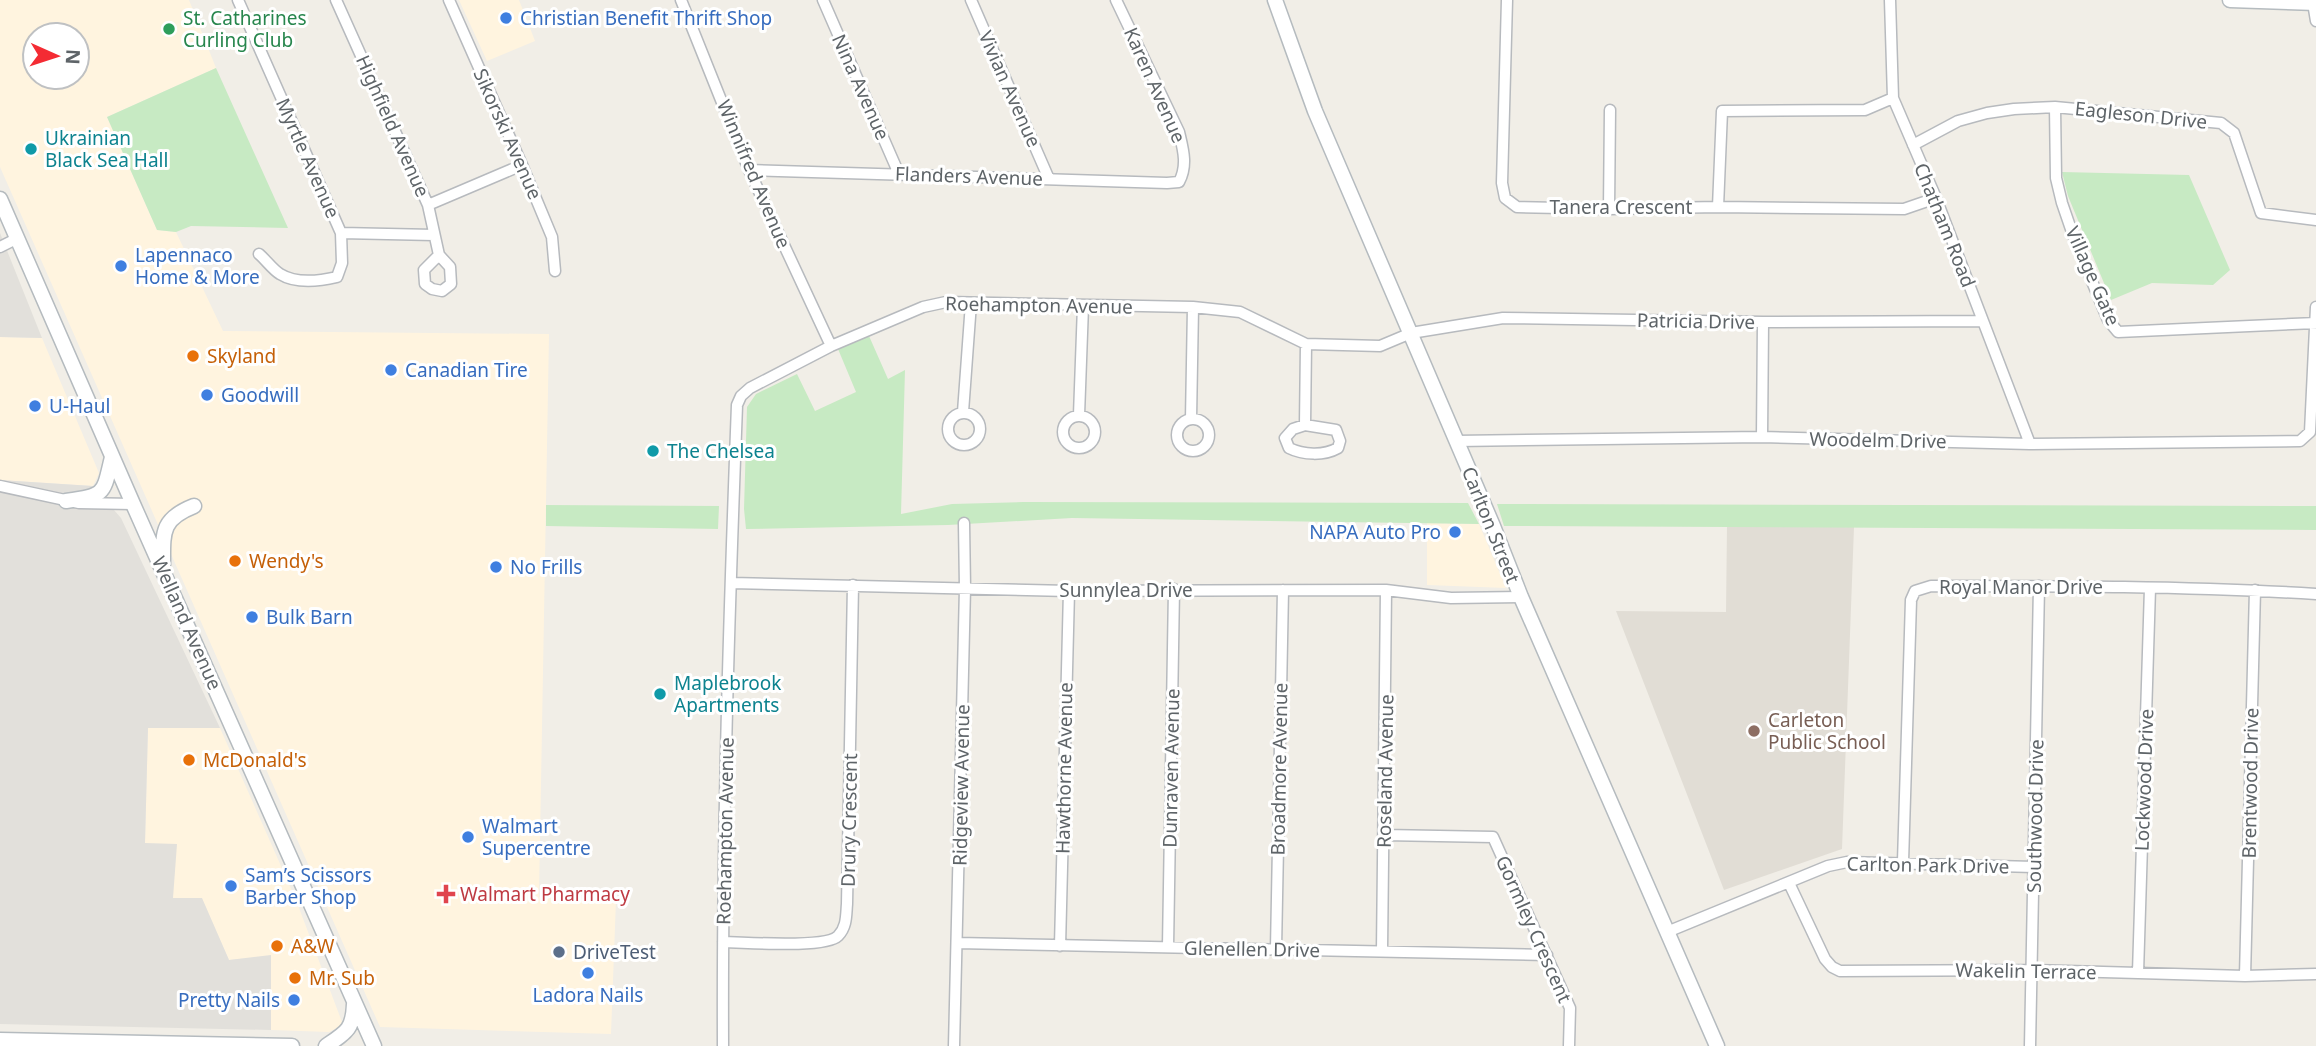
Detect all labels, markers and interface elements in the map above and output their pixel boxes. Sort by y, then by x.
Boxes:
place label: St. Catharines Curling Club [183,5,307,53]
place label: Christian Benefit Thrift Shop [520,5,772,31]
marker: Christian Benefit Thrift Shop [498,10,514,26]
north arrow [21,21,91,91]
marker: St. Catharines Curling Club [161,21,177,37]
street label: Karen Avenue [1118,23,1192,147]
street label: Vivian Avenue [973,27,1047,151]
street label: Nina Avenue [826,30,896,144]
text: N [60,48,86,65]
street label: Highfield Avenue [350,51,436,201]
street label: Sikorski Avenue [468,64,548,204]
street label: Myrtle Avenue [270,94,346,222]
street label: Eagleson Drive [2074,95,2208,135]
street label: Winnifred Avenue [711,96,797,252]
place label: Ukrainian Black Sea Hall [45,125,168,173]
marker: Ukrainian Black Sea Hall [23,141,39,157]
street label: Chatham Road [1908,159,1982,291]
street label: Flanders Avenue [895,160,1043,192]
street label: Tanera Crescent [1550,194,1693,220]
street label: Village Gate [2060,222,2126,330]
place label: Lapennaco Home & More [135,242,260,290]
marker: Lapennaco Home & More [113,258,129,274]
street label: Roehampton Avenue [945,290,1133,320]
street label: Patricia Drive [1637,307,1755,335]
place label: Skyland [207,343,276,369]
marker: Skyland [185,348,201,364]
place label: Canadian Tire [405,357,528,383]
marker: Canadian Tire [383,362,399,378]
place label: Goodwill [221,382,299,408]
marker: Goodwill [199,387,215,403]
place label: U-Haul [49,393,110,419]
marker: U-Haul [27,398,43,414]
street label: Woodelm Drive [1809,426,1947,454]
place label: The Chelsea [667,438,775,464]
marker: The Chelsea [645,443,661,459]
street label: Carlton Street [1456,463,1526,587]
place label: NAPA Auto Pro [1309,519,1441,545]
marker: NAPA Auto Pro [1447,524,1463,540]
place label: Wendy's [249,548,324,574]
street label: Welland Avenue [146,552,228,694]
marker: Wendy's [227,553,243,569]
place label: No Frills [510,554,582,580]
marker: No Frills [488,559,504,575]
street label: Royal Manor Drive [1939,574,2103,600]
street label: Sunnylea Drive [1059,577,1193,603]
place label: Bulk Barn [266,604,353,630]
marker: Bulk Barn [244,609,260,625]
place label: Maplebrook Apartments [674,670,781,718]
street label: Hawthorne Avenue [1050,682,1078,854]
street label: Broadmore Avenue [1264,682,1294,856]
marker: Maplebrook Apartments [652,686,668,702]
street label: Dunraven Avenue [1157,688,1185,848]
street label: Roseland Avenue [1371,694,1399,848]
street label: Ridgeview Avenue [947,704,975,866]
place label: Carleton Public School [1768,707,1886,755]
street label: Brentwood Drive [2236,707,2264,859]
street label: Lockwood Drive [2129,708,2159,852]
marker: Carleton Public School [1746,723,1762,739]
street label: Roehampton Avenue [710,737,740,925]
street label: Southwood Drive [2021,739,2049,893]
place label: McDonald's [203,747,307,773]
marker: McDonald's [181,752,197,768]
street label: Drury Crescent [835,753,863,887]
place label: Walmart Supercentre [482,813,591,861]
marker: Walmart Supercentre [460,829,476,845]
street label: Gormley Crescent [1490,851,1578,1007]
street label: Carlton Park Drive [1847,851,2009,879]
place label: Sam’s Scissors Barber Shop [245,862,372,910]
marker: Sam’s Scissors Barber Shop [223,878,239,894]
place label: Walmart Pharmacy [460,881,630,907]
marker: Walmart Pharmacy [438,886,454,902]
place label: A&W [291,933,335,959]
street label: Glenellen Drive [1184,935,1320,963]
marker: A&W [269,938,285,954]
place label: DriveTest [573,939,656,965]
marker: DriveTest [551,944,567,960]
street label: Wakelin Terrace [1955,957,2097,985]
place label: Mr. Sub [309,965,375,991]
marker: Ladora Nails [580,965,596,981]
marker: Mr. Sub [287,970,303,986]
place label: Ladora Nails [533,982,643,1008]
place label: Pretty Nails [178,987,280,1013]
marker: Pretty Nails [286,992,302,1008]

